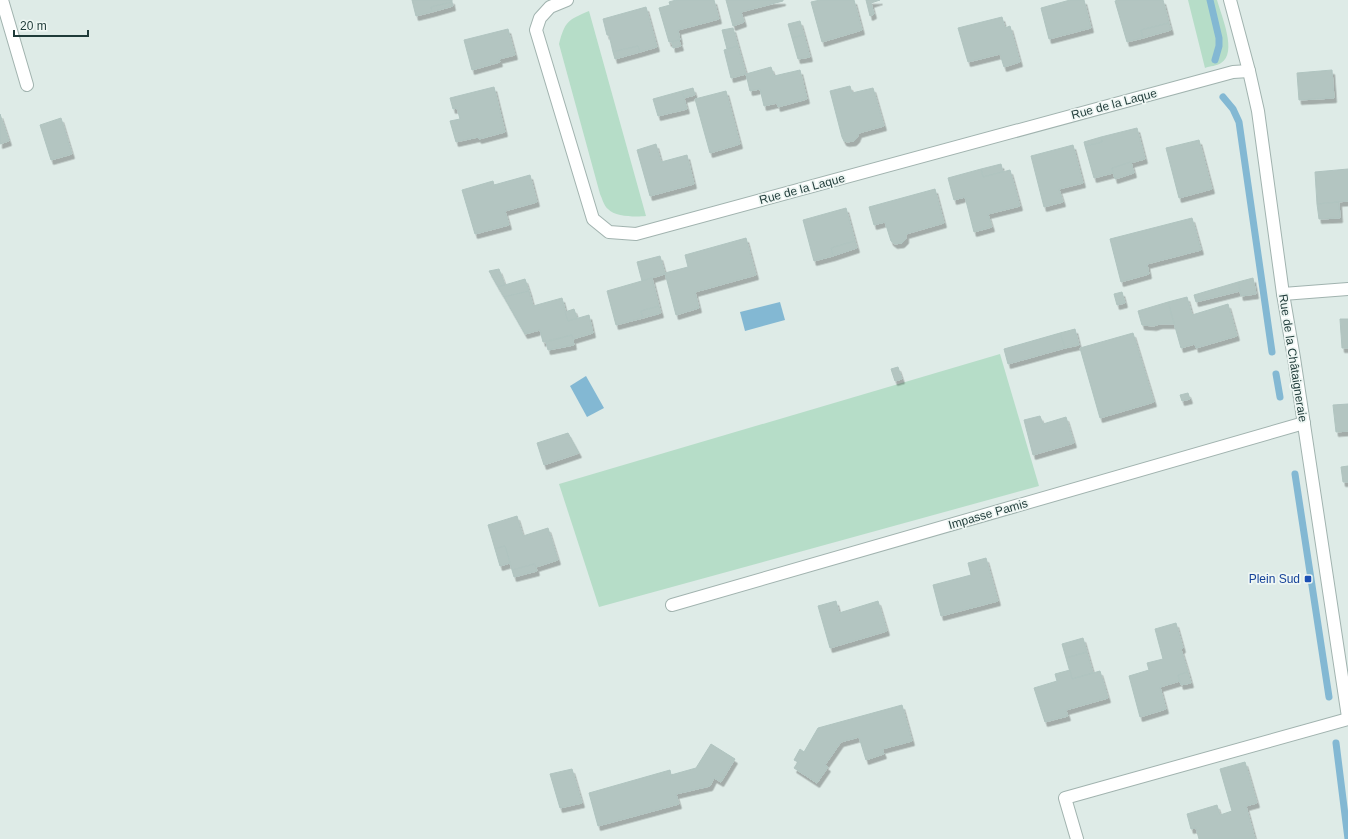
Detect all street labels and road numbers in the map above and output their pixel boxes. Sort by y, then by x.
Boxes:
street label: Rue de la Laque [1070,86,1159,122]
street label: Rue de la Laque [758,171,847,207]
street label: Rue de la Châtaigneraie [1276,293,1310,423]
street label: Impasse Pamis [947,496,1029,532]

